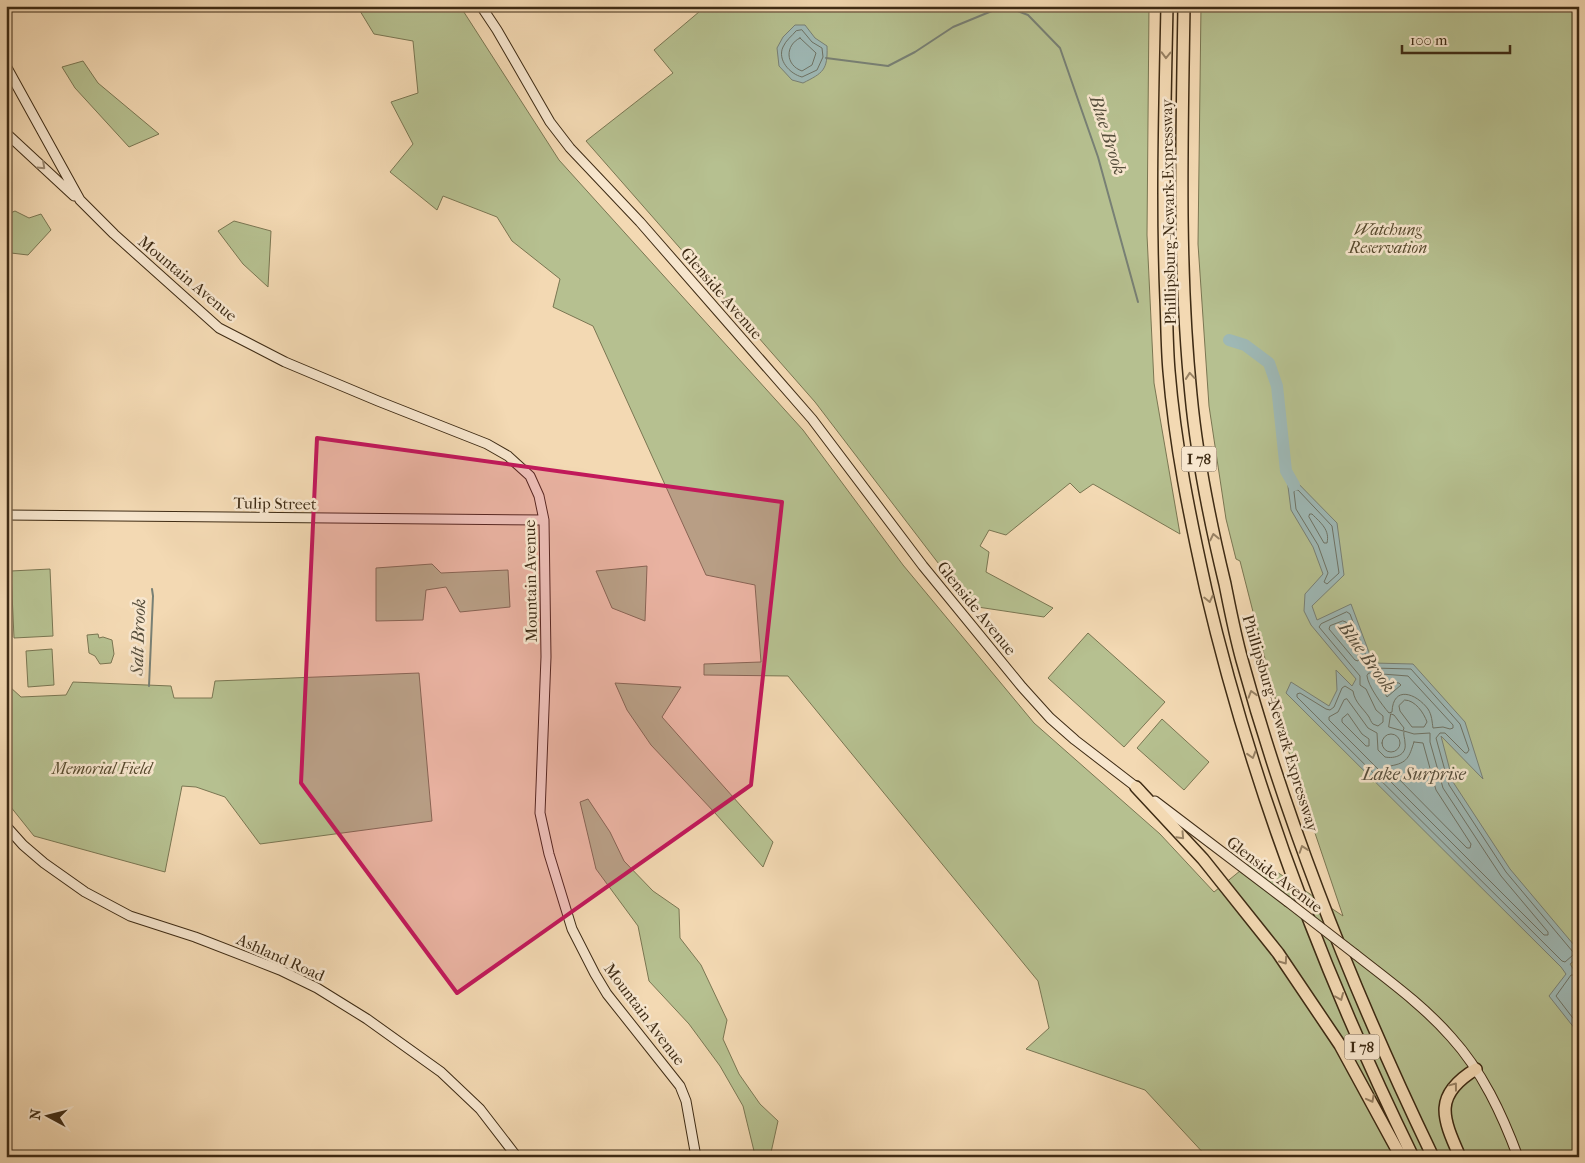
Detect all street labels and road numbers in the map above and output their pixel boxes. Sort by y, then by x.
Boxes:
street label: Phillipsburg-Newark Expressway [1157,98,1180,325]
street label: Mountain Avenue [135,232,241,325]
street label: Glenside Avenue [677,244,767,343]
road number: I 78 [1182,446,1216,472]
street label: Tulip Street [233,493,317,514]
street label: Mountain Avenue [520,519,541,643]
street label: Glenside Avenue [933,558,1020,659]
street label: Phillipsburg-Newark Expressway [1238,612,1323,834]
street label: Glenside Avenue [1223,832,1326,917]
street label: Ashland Road [233,929,328,985]
street label: Mountain Avenue [600,960,689,1069]
road number: I 78 [1344,1034,1380,1060]

